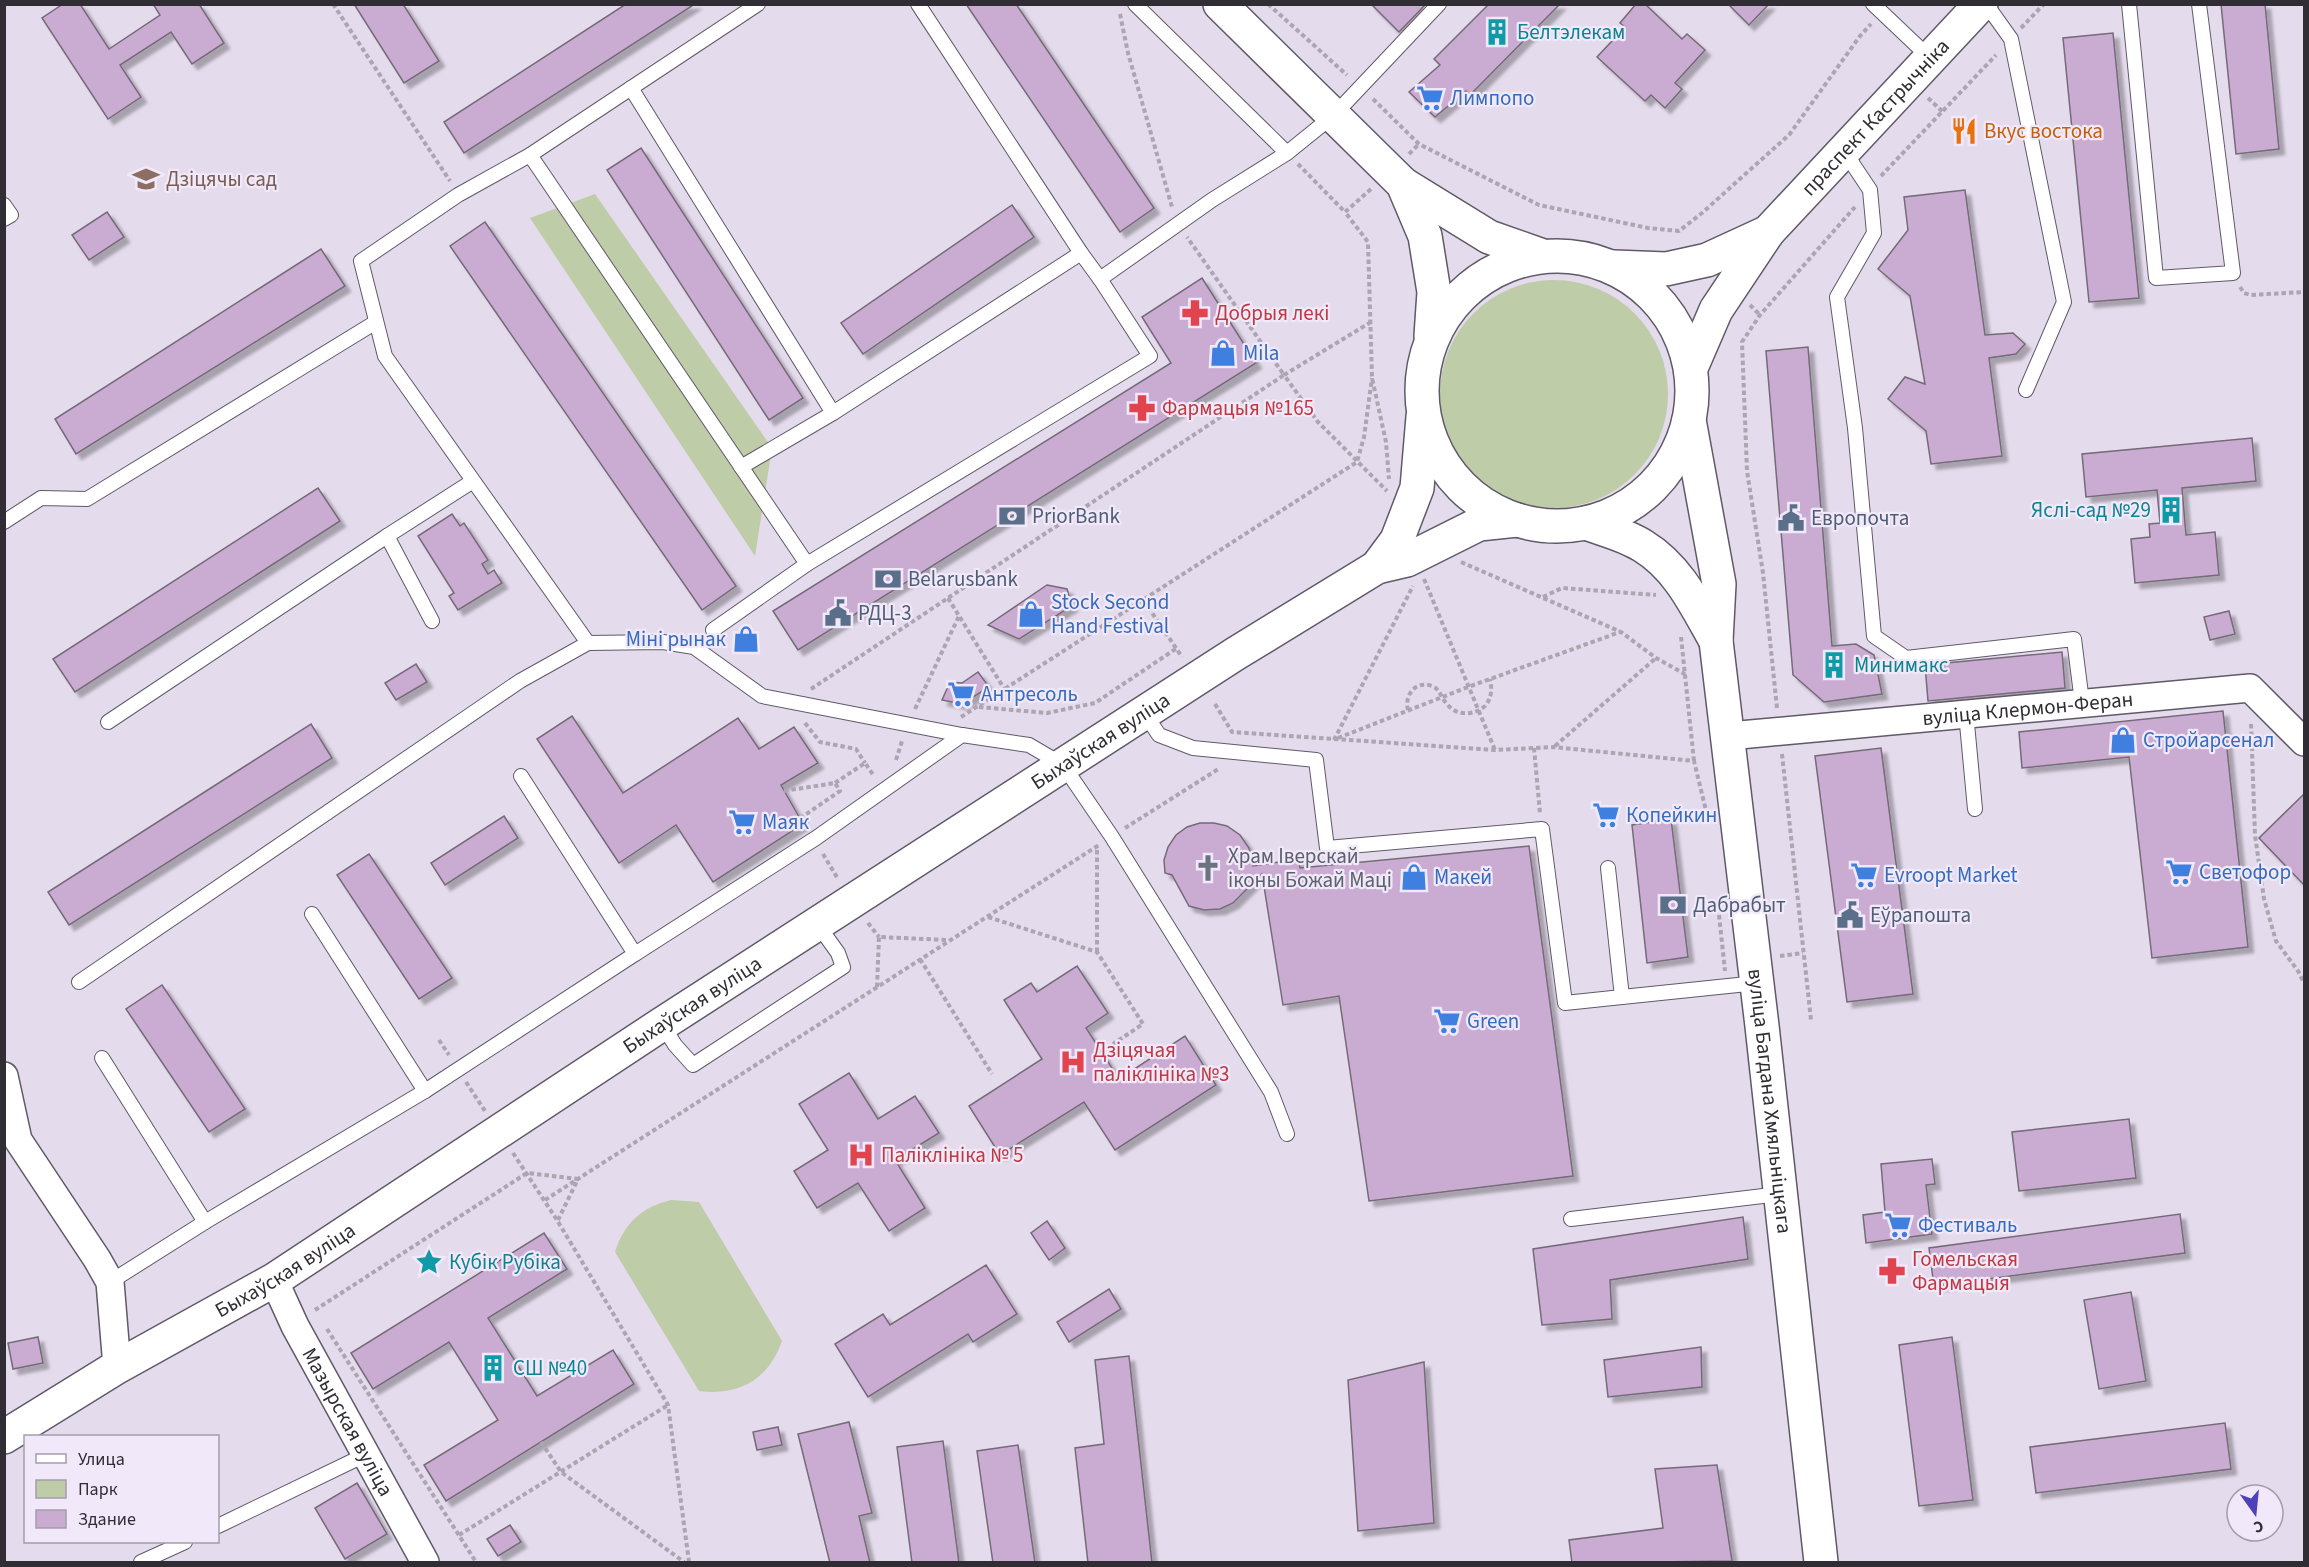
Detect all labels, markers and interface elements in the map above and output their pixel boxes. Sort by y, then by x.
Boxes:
building icon: Белтэлекам [1482,17,1512,47]
place label: Белтэлекам [1517,17,1625,47]
street label: праспект Кастрычніка [1794,32,1956,202]
supermarket icon: Лимпопо [1415,83,1445,113]
place label: Лимпопо [1450,83,1534,113]
restaurant icon: Вкус востока [1949,116,1979,146]
place label: Вкус востока [1984,116,2103,146]
school or university icon: Дзіцячы сад [131,164,161,194]
place label: Дзіцячы сад [166,164,277,194]
pharmacy icon: Добрыя лекі [1180,298,1210,328]
place label: Добрыя лекі [1215,298,1329,328]
shop icon: Mila [1208,338,1238,368]
place label: Mila [1243,338,1279,368]
pharmacy icon: Фармацыя №165 [1127,393,1157,423]
place label: Фармацыя №165 [1162,393,1314,423]
place label: Яслі-сад №29 [2031,495,2151,525]
building icon: Яслі-сад №29 [2156,495,2186,525]
bank icon: PriorBank [997,501,1027,531]
place label: PriorBank [1032,501,1120,531]
public building icon: Европочта [1776,503,1806,533]
place label: Европочта [1811,503,1909,533]
bank icon: Belarusbank [873,564,903,594]
place label: Belarusbank [908,564,1019,594]
place label: Stock Second Hand Festival [1051,587,1169,641]
public building icon: РДЦ-3 [823,598,853,628]
place label: РДЦ-3 [858,598,912,628]
shop icon: Stock Second Hand Festival [1016,599,1046,629]
place label: Міні рынак [626,624,727,654]
shop icon: Міні рынак [731,624,761,654]
building icon: Минимакс [1819,650,1849,680]
place label: Минимакс [1854,650,1949,680]
supermarket icon: Антресоль [946,679,976,709]
place label: Антресоль [981,679,1078,709]
street label: вуліца Клермон-Феран [1921,684,2135,733]
street label: Быхаўская вуліца [1025,685,1176,797]
shop icon: Стройарсенал [2108,725,2138,755]
place label: Стройарсенал [2143,725,2274,755]
supermarket icon: Копейкин [1591,800,1621,830]
place label: Копейкин [1626,800,1717,830]
supermarket icon: Маяк [727,807,757,837]
place label: Маяк [762,807,810,837]
place label: Храм Іверскай іконы Божай Маці [1228,841,1392,895]
church icon: Храм Іверскай іконы Божай Маці [1193,853,1223,883]
supermarket icon: Светофор [2164,857,2194,887]
place label: Светофор [2199,857,2291,887]
supermarket icon: Evroopt Market [1849,860,1879,890]
place label: Evroopt Market [1884,860,2018,890]
shop icon: Макей [1399,862,1429,892]
place label: Макей [1434,862,1492,892]
bank icon: Дабрабыт [1658,890,1688,920]
place label: Дабрабыт [1693,890,1786,920]
public building icon: Еўрапошта [1835,900,1865,930]
place label: Еўрапошта [1870,900,1971,930]
street label: Быхаўская вуліца [617,949,767,1061]
street label: вуліца Багдана Хмяльніцкага [1740,967,1800,1235]
supermarket icon: Green [1432,1006,1462,1036]
place label: Green [1467,1006,1519,1036]
place label: Дзіцячая паліклініка №3 [1093,1035,1229,1089]
hospital icon: Дзіцячая паліклініка №3 [1058,1047,1088,1077]
hospital icon: Паліклініка № 5 [846,1140,876,1170]
place label: Паліклініка № 5 [881,1140,1024,1170]
supermarket icon: Фестиваль [1883,1210,1913,1240]
place label: Фестиваль [1918,1210,2017,1240]
street label: Быхаўская вуліца [209,1215,361,1325]
place label: Гомельская Фармацыя [1912,1244,2018,1298]
place icon: Кубік Рубіка [414,1247,444,1277]
place label: Кубік Рубіка [449,1247,561,1277]
pharmacy icon: Гомельская Фармацыя [1877,1256,1907,1286]
street label: Мазырская вуліца [295,1342,401,1502]
building icon: СШ №40 [478,1353,508,1383]
place label: СШ №40 [513,1353,587,1383]
legend [24,1435,219,1543]
text: Улица [78,1447,125,1472]
text: Парк [78,1477,118,1502]
north arrow [2225,1483,2285,1543]
text: Здание [78,1507,136,1532]
text: С [2251,1515,2266,1538]

